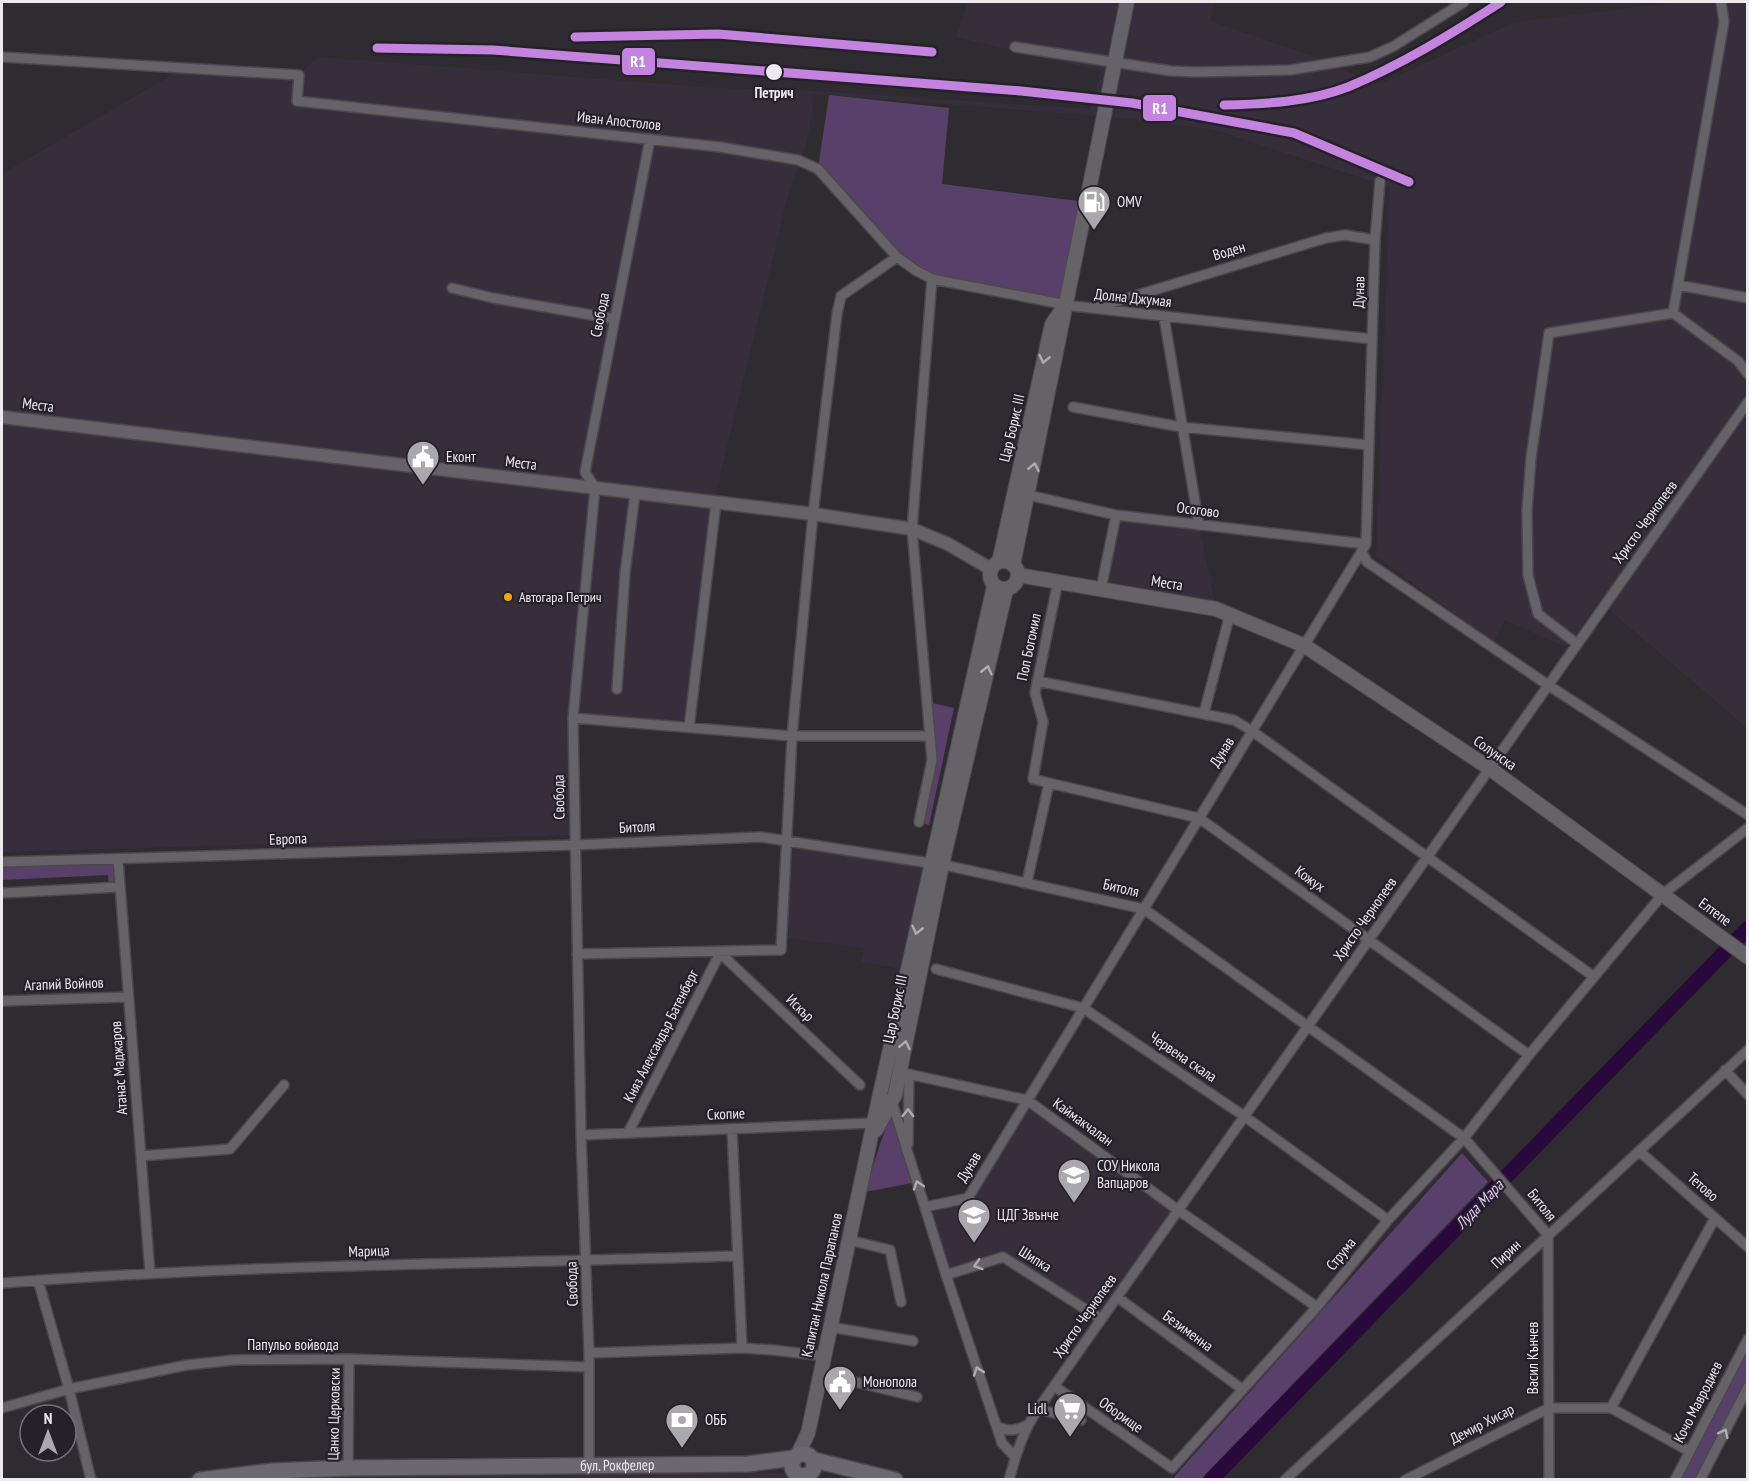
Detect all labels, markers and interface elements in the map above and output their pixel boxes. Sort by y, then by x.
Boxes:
line badge: R1 [621,47,656,76]
text: R1 [630,51,646,71]
marker: Петрич [764,62,784,82]
place label: Петрич [754,83,794,102]
line badge: R1 [1142,94,1177,122]
text: R1 [1152,98,1168,118]
street label: Иван Апостолов [576,107,662,134]
fuel station icon: OMV [1076,184,1112,231]
place label: OMV [1117,192,1142,211]
street label: Воден [1210,237,1247,264]
street label: Дунав [1348,276,1369,308]
street label: Долна Джумая [1094,284,1173,311]
street label: Свобода [586,291,613,339]
one-way arrow [1039,354,1052,364]
street label: Цар Борис III [994,392,1029,464]
street label: Места [21,393,55,416]
public building icon: Еконт [405,439,441,486]
place label: Еконт [446,447,476,466]
street label: Места [504,451,538,474]
one-way arrow [1027,462,1040,472]
street label: Христо Чернопеев [1608,477,1681,567]
street label: Осогово [1176,497,1221,522]
street label: Места [1150,571,1184,594]
place label: Автогара Петрич [519,588,601,606]
marker: Автогара Петрич [502,591,514,603]
street label: Поп Богомил [1012,611,1045,682]
one-way arrow [980,666,993,676]
street label: Солунска [1470,731,1521,774]
street label: Дунав [1205,733,1238,770]
street label: Свобода [549,774,568,820]
street label: Битоля [618,816,656,837]
street label: Европа [269,828,307,849]
street label: Кожух [1291,861,1329,896]
street label: Христо Чернопеев [1329,873,1400,964]
street label: Битоля [1101,874,1141,901]
street label: Елтепе [1695,893,1735,930]
one-way arrow [911,925,924,935]
street label: Княз Александър Батенберг [619,966,703,1105]
street label: Агапий Войнов [24,973,104,994]
street label: Цар Борис III [878,973,911,1045]
street label: Искър [782,990,818,1025]
street label: Атанас Маджаров [106,1021,131,1116]
street label: Червена скала [1146,1027,1221,1086]
one-way arrow [898,1041,911,1051]
street label: Каймакчалан [1049,1093,1117,1150]
street label: Скопие [707,1103,745,1124]
one-way arrow [902,1109,915,1118]
street label: Дунав [952,1148,985,1185]
place label: СОУ Никола Вапцаров [1097,1156,1160,1192]
school or university icon: СОУ Никола Вапцаров [1056,1157,1092,1204]
street label: Тетово [1684,1168,1723,1205]
water label: Луда Мара [1450,1174,1508,1233]
one-way arrow [913,1180,926,1191]
street label: Битоля [1524,1185,1561,1225]
school or university icon: ЦДГ Звънче [956,1197,992,1244]
place label: ЦДГ Звънче [997,1205,1059,1224]
street label: Капитан Никола Парапанов [797,1211,846,1359]
street label: Струма [1322,1233,1360,1274]
street label: Пирин [1487,1235,1525,1272]
street label: Марица [348,1240,390,1261]
street label: Шипка [1015,1241,1055,1276]
one-way arrow [973,1258,984,1270]
street label: Свобода [561,1261,582,1307]
street label: Христо Чернопеев [1049,1270,1120,1361]
street label: Безименна [1159,1306,1217,1355]
street label: Васил Кънчев [1523,1322,1542,1394]
street label: Папульо войвода [247,1335,339,1354]
street label: Кочо Мавродиев [1669,1358,1726,1446]
public building icon: Монопола [822,1364,858,1411]
one-way arrow [973,1366,986,1376]
street label: Цанко Церковски [323,1367,344,1461]
place label: Монопола [863,1372,917,1391]
supermarket icon: Lidl [1052,1391,1088,1438]
street label: Оборище [1096,1393,1147,1437]
place label: Lidl [1028,1399,1047,1418]
street label: Демир Хисар [1446,1399,1517,1448]
bank icon: ОББ [664,1402,700,1449]
north arrow [18,1403,78,1463]
text: N [44,1408,52,1428]
place label: ОББ [705,1410,727,1429]
one-way arrow [1717,1429,1728,1440]
street label: бул. Рокфелер [580,1455,655,1475]

